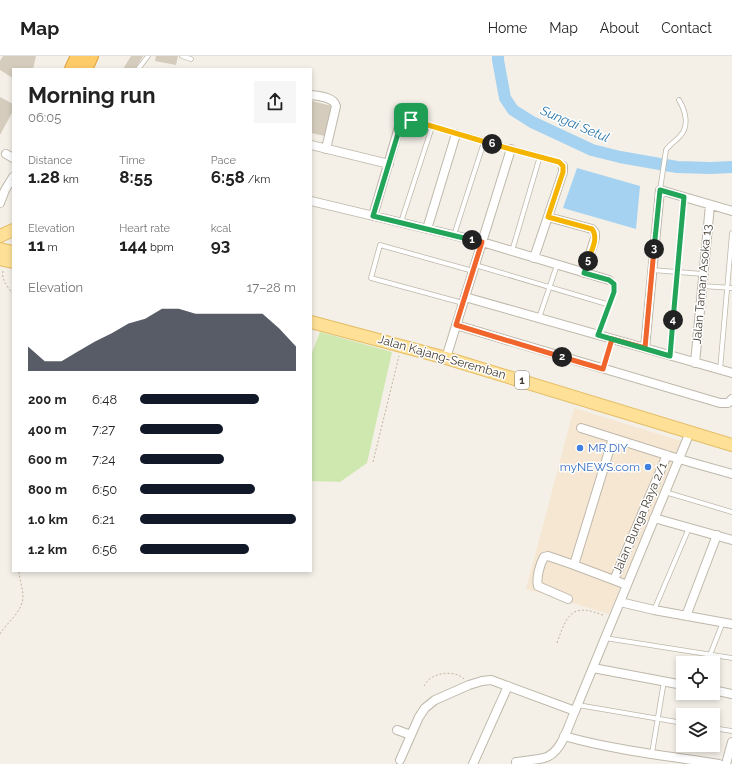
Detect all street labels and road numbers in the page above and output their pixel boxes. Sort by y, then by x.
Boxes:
street label: Jalan Taman Asoka 13 [690,224,714,344]
street label: Jalan Kajang-Seremban [376,332,508,382]
road number: 1 [515,371,529,389]
street label: Jalan Bunga Raya 2/1 [610,460,670,576]

